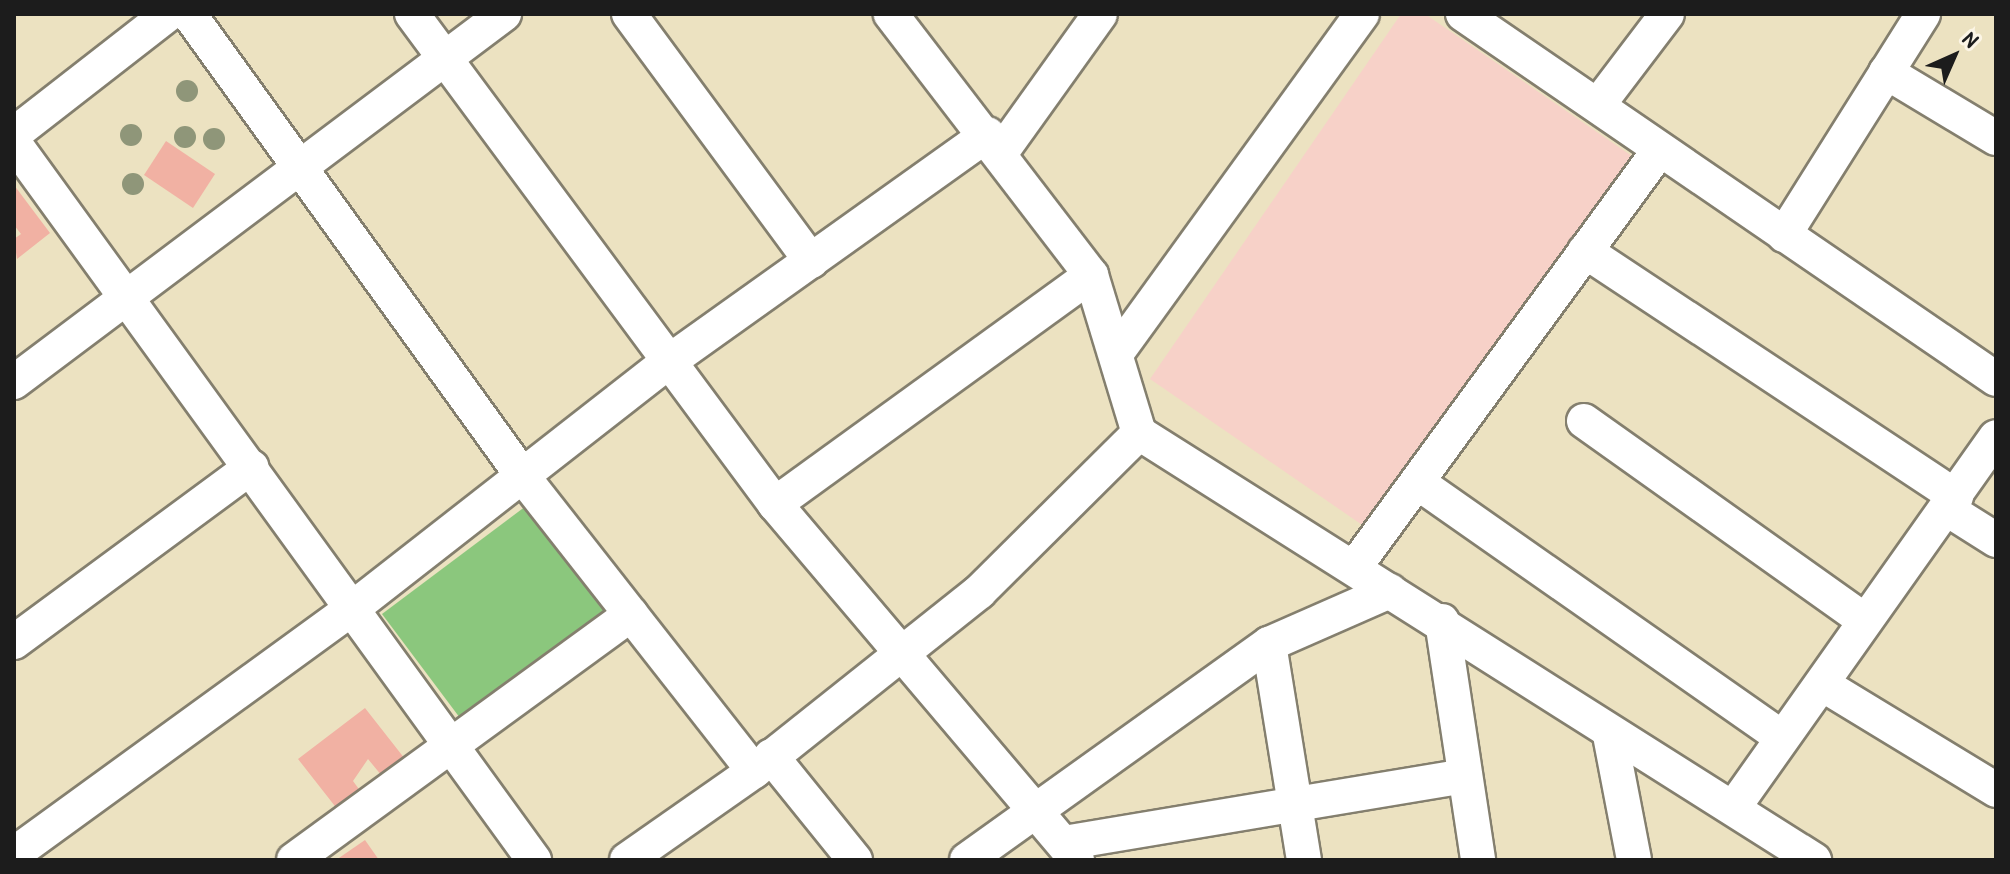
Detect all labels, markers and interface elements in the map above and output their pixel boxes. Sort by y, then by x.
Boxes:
north arrow [1914,16,1994,96]
text: N [1956,24,1986,54]

